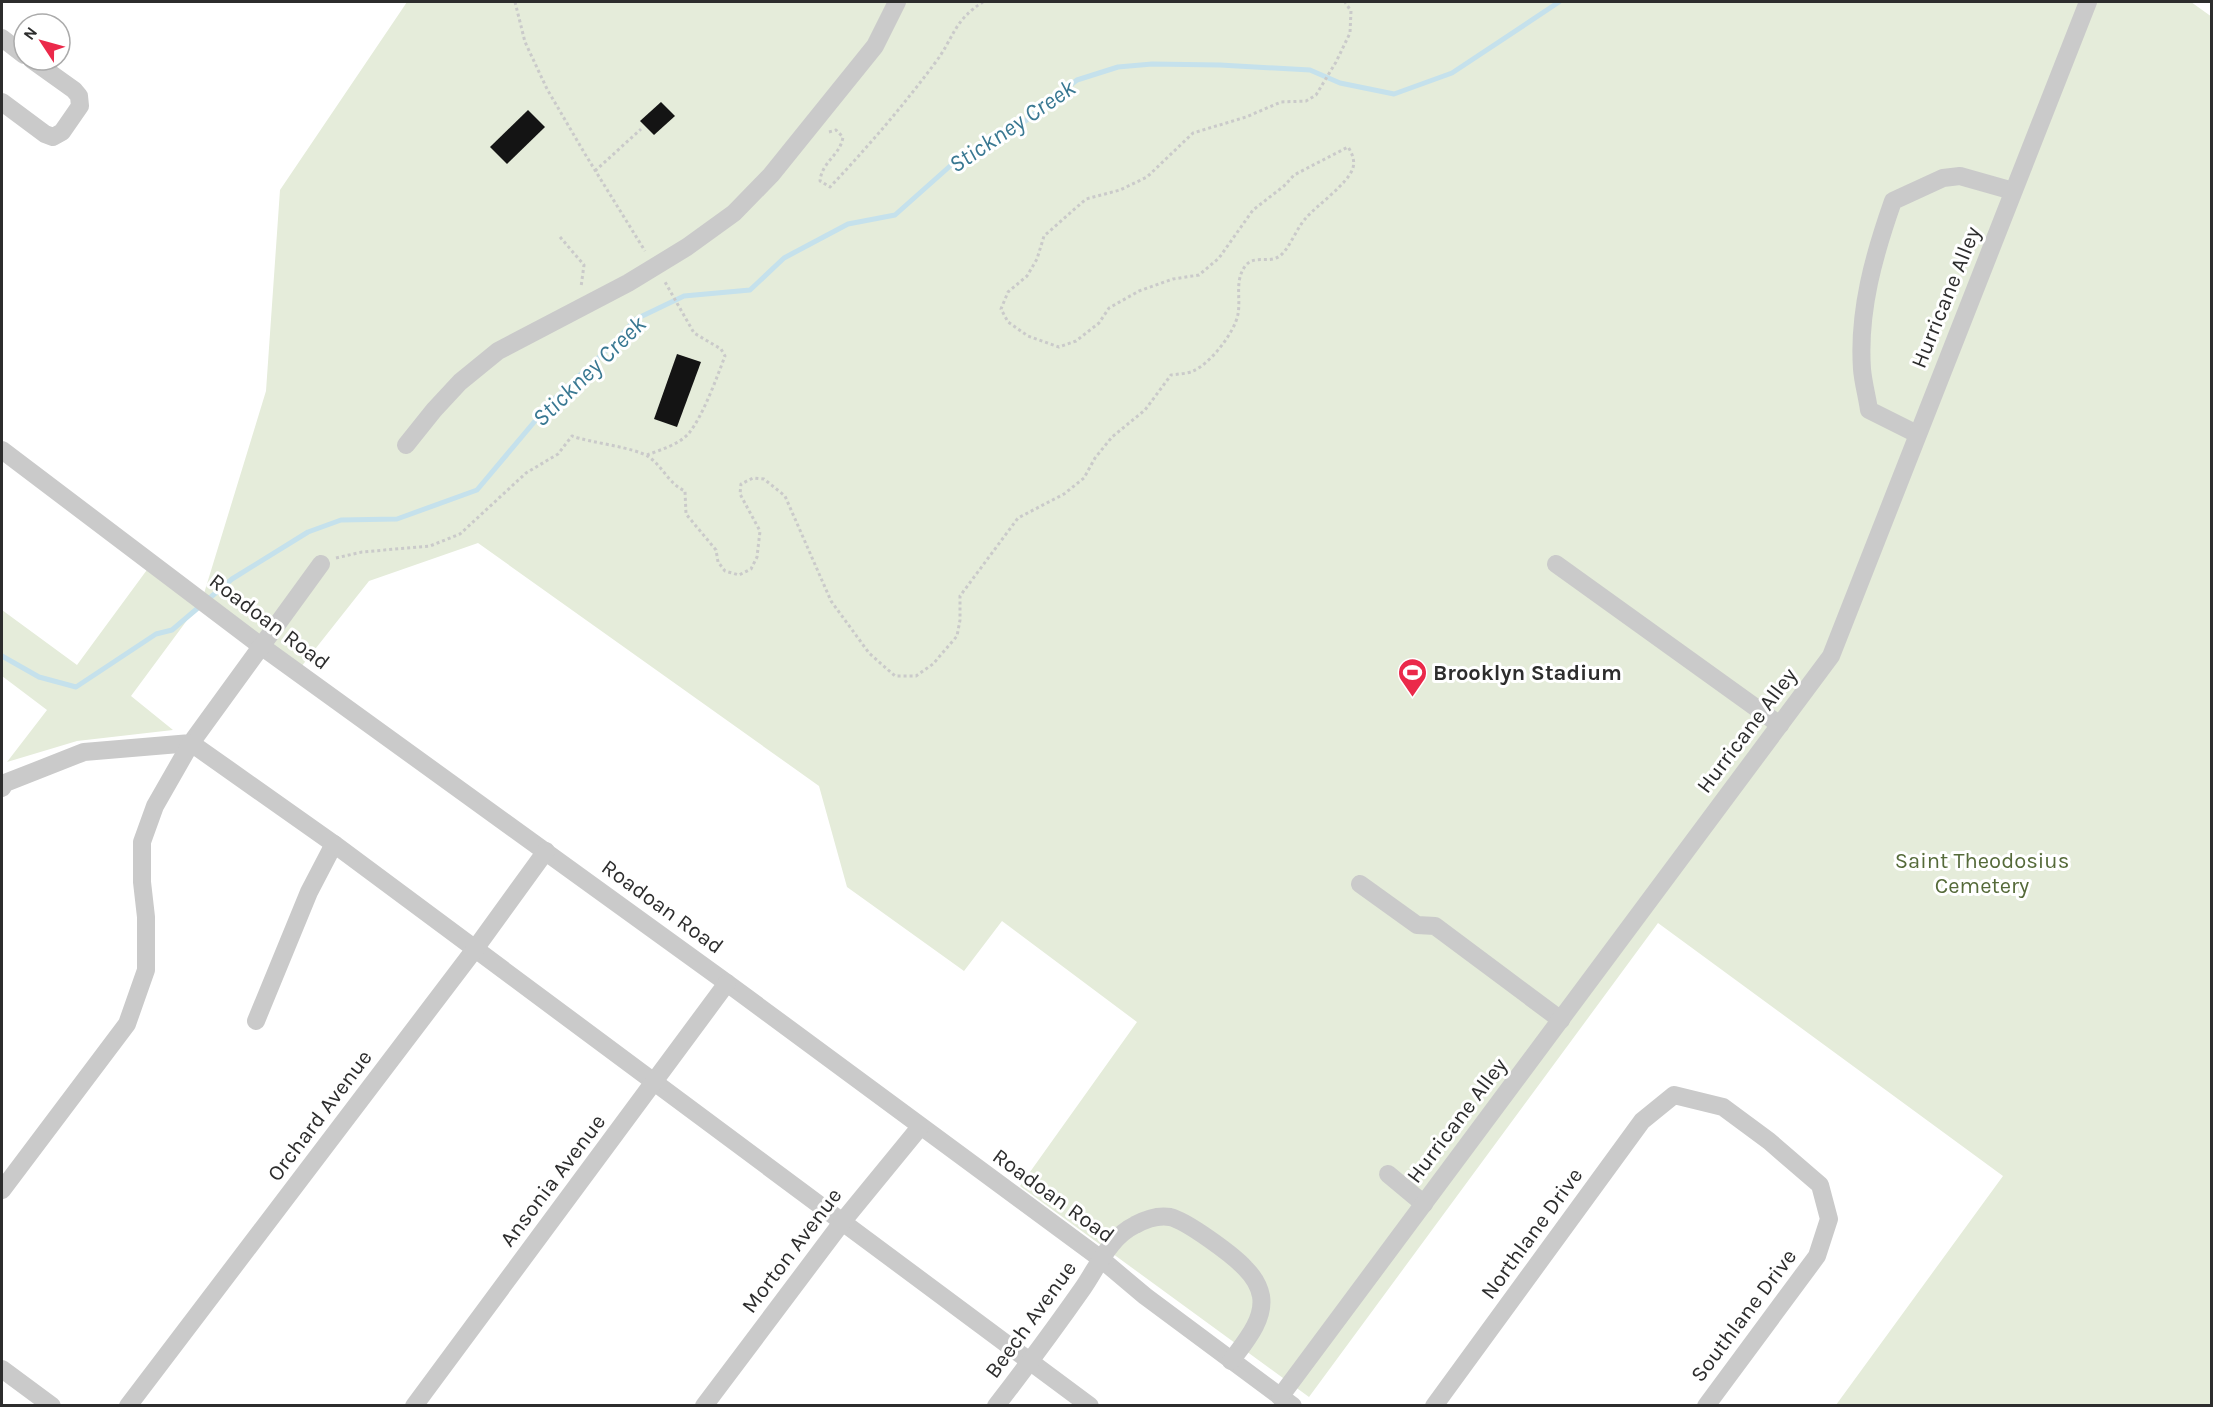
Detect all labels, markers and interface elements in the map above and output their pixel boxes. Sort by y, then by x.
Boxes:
north arrow [12,12,72,72]
text: N [19,23,41,44]
water label: Stickney Creek [943,73,1081,179]
street label: Hurricane Alley [1906,223,1986,372]
water label: Stickney Creek [527,309,652,432]
street label: Roadoan Road [204,568,335,675]
sports icon: Brooklyn Stadium [1396,656,1428,698]
place label: Brooklyn Stadium [1433,660,1622,686]
street label: Hurricane Alley [1691,663,1802,798]
park label: Saint Theodosius Cemetery [1895,848,2069,899]
street label: Roadoan Road [597,854,728,960]
street label: Orchard Avenue [262,1045,378,1186]
street label: Hurricane Alley [1401,1053,1512,1188]
street label: Ansonia Avenue [495,1109,611,1252]
street label: Roadoan Road [988,1143,1119,1249]
street label: Northlane Drive [1475,1163,1588,1304]
street label: Morton Avenue [736,1183,847,1318]
street label: Southlane Drive [1685,1244,1802,1387]
street label: Beech Avenue [980,1256,1082,1383]

